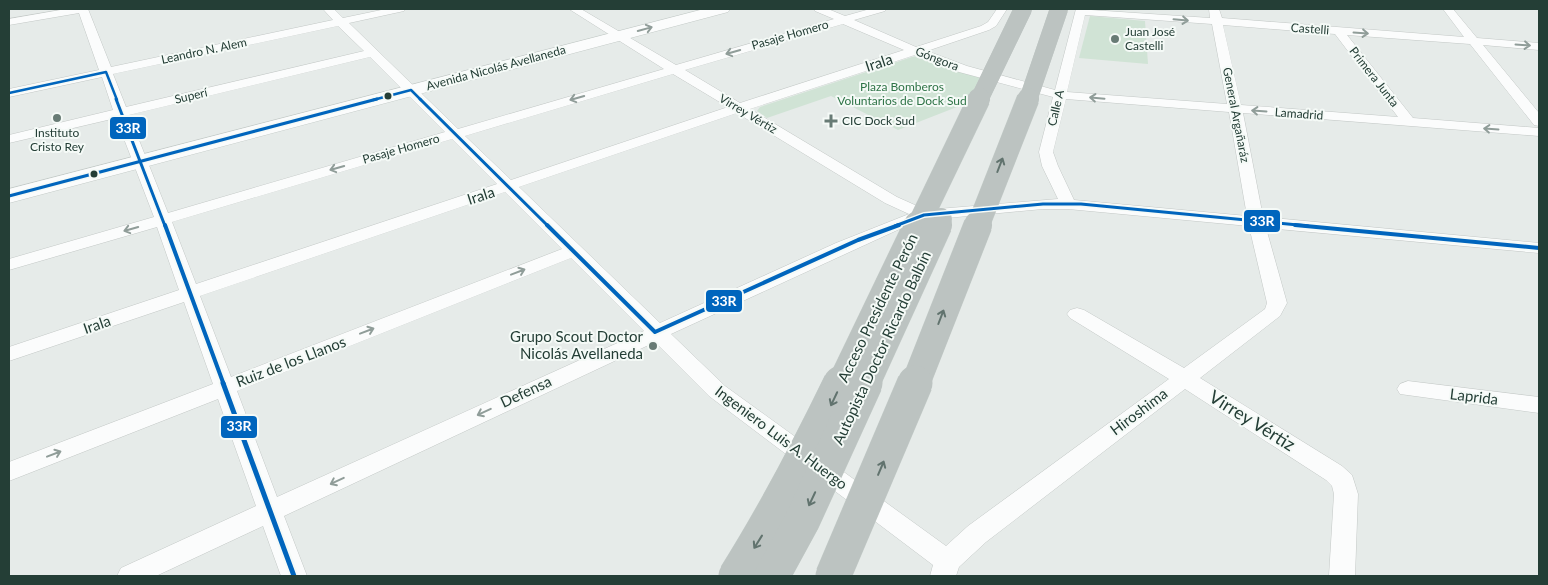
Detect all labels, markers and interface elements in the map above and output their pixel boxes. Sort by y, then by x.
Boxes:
one-way arrow [1173,15,1189,24]
street label: Pasaje Homero [750,16,830,53]
street label: Castelli [1290,20,1330,37]
one-way arrow [636,24,652,33]
place label: Juan José Castelli [1125,24,1175,53]
one-way arrow [1353,29,1369,38]
marker: Juan José Castelli [1109,33,1121,45]
street label: Leandro N. Alem [160,34,248,67]
one-way arrow [1515,41,1531,50]
street label: Avenida Nicolás Avellaneda [425,42,567,93]
street label: Góngora [913,43,961,74]
street label: Primera Junta [1346,44,1402,110]
one-way arrow [726,47,742,57]
street label: Irala [863,49,895,75]
street label: General Argañaráz [1220,66,1253,164]
park label: Plaza Bomberos Voluntarios de Dock Sud [837,79,967,108]
street label: Superí [173,84,210,107]
street label: Calle A [1044,87,1067,127]
street label: Virrey Vértiz [717,90,780,137]
unlabelled marker [383,91,393,101]
one-way arrow [570,93,586,103]
one-way arrow [1089,94,1105,103]
street label: Lamadrid [1274,104,1324,123]
one-way arrow [1251,106,1267,116]
marker: Instituto Cristo Rey [51,112,63,124]
place label: CIC Dock Sud [842,113,915,128]
marker: CIC Dock Sud [824,114,838,128]
line badge: 33R [109,116,147,140]
text: 33R [115,119,142,136]
one-way arrow [1483,124,1499,133]
place label: Instituto Cristo Rey [30,125,85,154]
street label: Pasaje Homero [361,130,441,167]
one-way arrow [997,158,1006,173]
one-way arrow [330,164,346,174]
unlabelled marker [89,169,99,179]
street label: Irala [465,182,497,208]
line badge: 33R [1243,209,1281,233]
text: 33R [1249,212,1276,229]
one-way arrow [124,225,140,235]
street label: Acceso Presidente Perón [833,230,921,385]
street label: Autopista Doctor Ricardo Balbín [828,248,934,447]
one-way arrow [510,267,526,276]
line badge: 33R [705,289,743,313]
text: 33R [711,292,738,309]
one-way arrow [937,310,946,325]
street label: Irala [81,311,113,337]
one-way arrow [359,326,374,336]
place label: Grupo Scout Doctor Nicolás Avellaneda [510,327,644,362]
street label: Ruiz de los Llanos [233,332,348,390]
marker: Grupo Scout Doctor Nicolás Avellaneda [647,340,659,352]
street label: Defensa [497,371,554,411]
street label: Ingeniero Luis A. Huergo [712,382,851,493]
street label: Hiroshima [1106,384,1171,439]
street label: Laprida [1449,384,1499,408]
street label: Virrey Vértiz [1205,385,1300,455]
one-way arrow [829,391,838,406]
one-way arrow [477,408,492,417]
line badge: 33R [220,415,258,439]
text: 33R [226,417,253,434]
one-way arrow [46,449,61,459]
one-way arrow [877,460,886,475]
one-way arrow [330,476,345,486]
one-way arrow [807,491,817,506]
one-way arrow [752,535,762,549]

